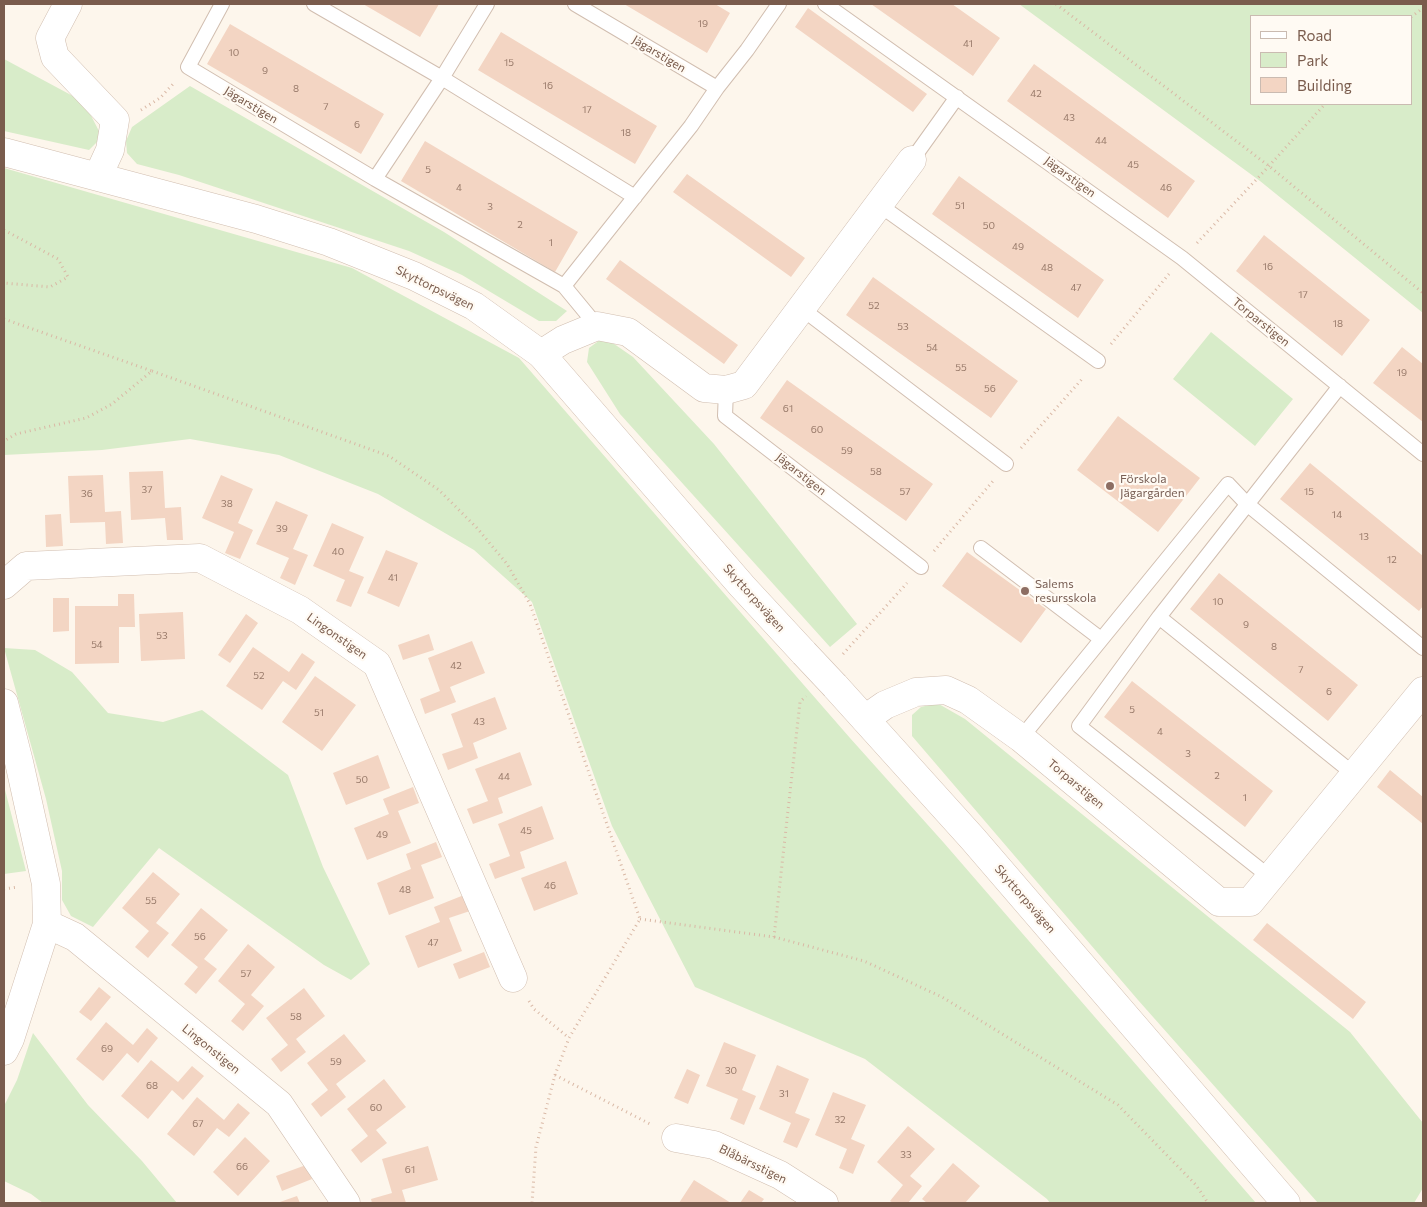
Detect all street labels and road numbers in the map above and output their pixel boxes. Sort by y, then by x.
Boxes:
street label: Jägarstigen [630,32,688,76]
street label: Jägarstigen [222,83,280,127]
street label: Jägarstigen [1041,154,1099,200]
street label: Skyttorpsvägen [393,263,477,313]
street label: Torparstigen [1229,294,1293,350]
street label: Jägarstigen [773,450,829,498]
street label: Skyttorpsvägen [720,561,788,635]
street label: Lingonstigen [304,610,370,662]
street label: Torparstigen [1045,756,1107,812]
street label: Skyttorpsvägen [991,862,1059,936]
street label: Lingonstigen [179,1021,243,1077]
street label: Blåbärsstigen [717,1141,789,1187]

